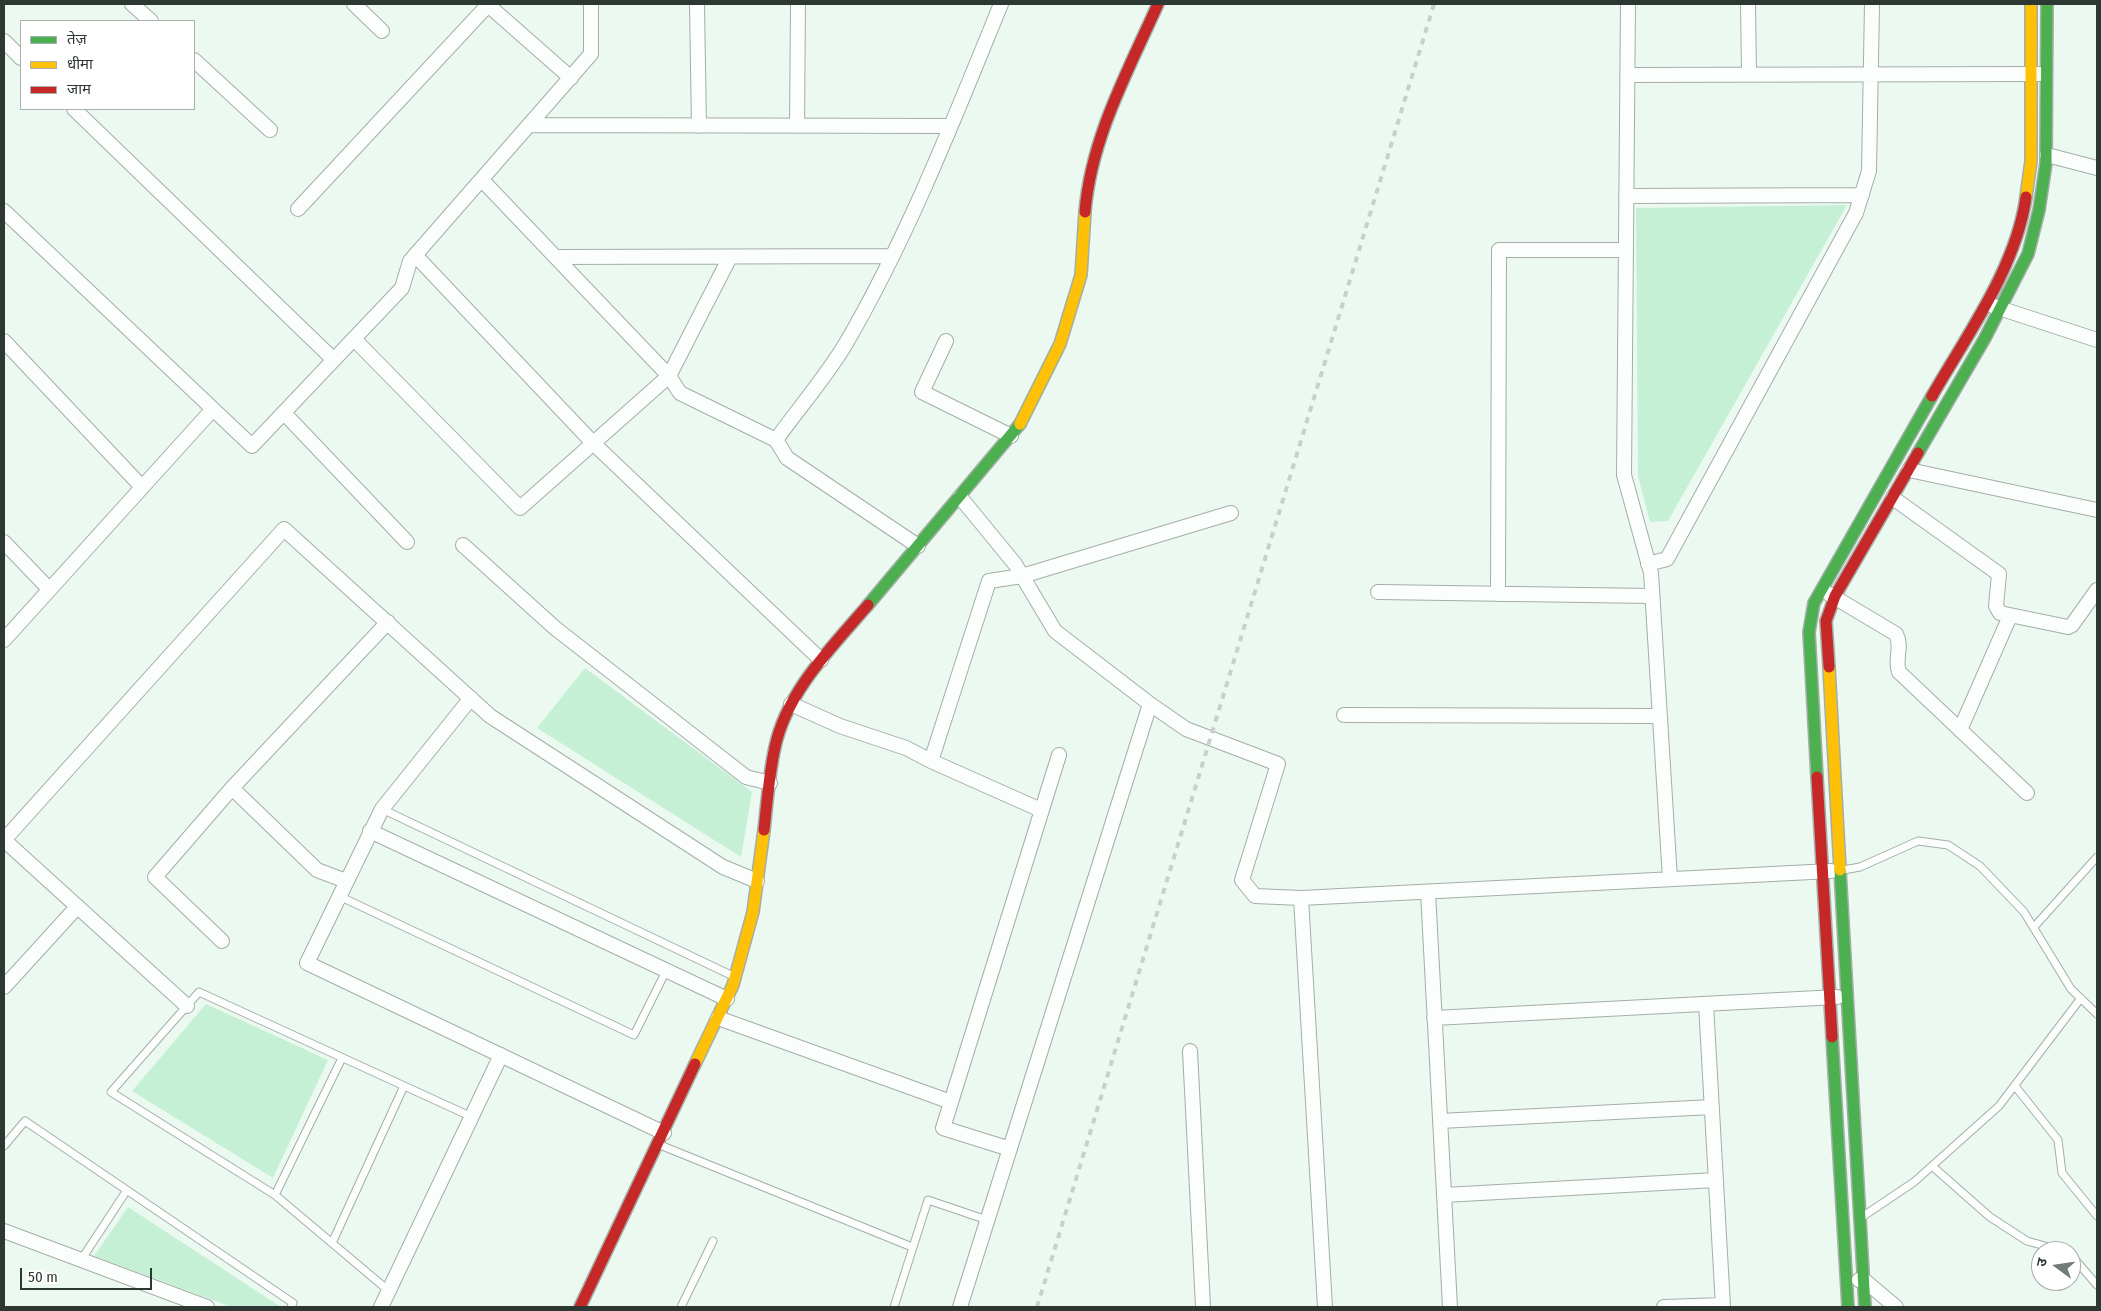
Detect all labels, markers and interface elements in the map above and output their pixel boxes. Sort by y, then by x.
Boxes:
legend [20,20,195,110]
text: तेज़ [67,30,87,48]
text: धीमा [67,55,93,73]
text: जाम [67,80,91,98]
north arrow [2031,1241,2081,1291]
text: उ [2033,1256,2051,1269]
scale bar [22,1258,155,1290]
text: 50 m [28,1268,58,1286]

